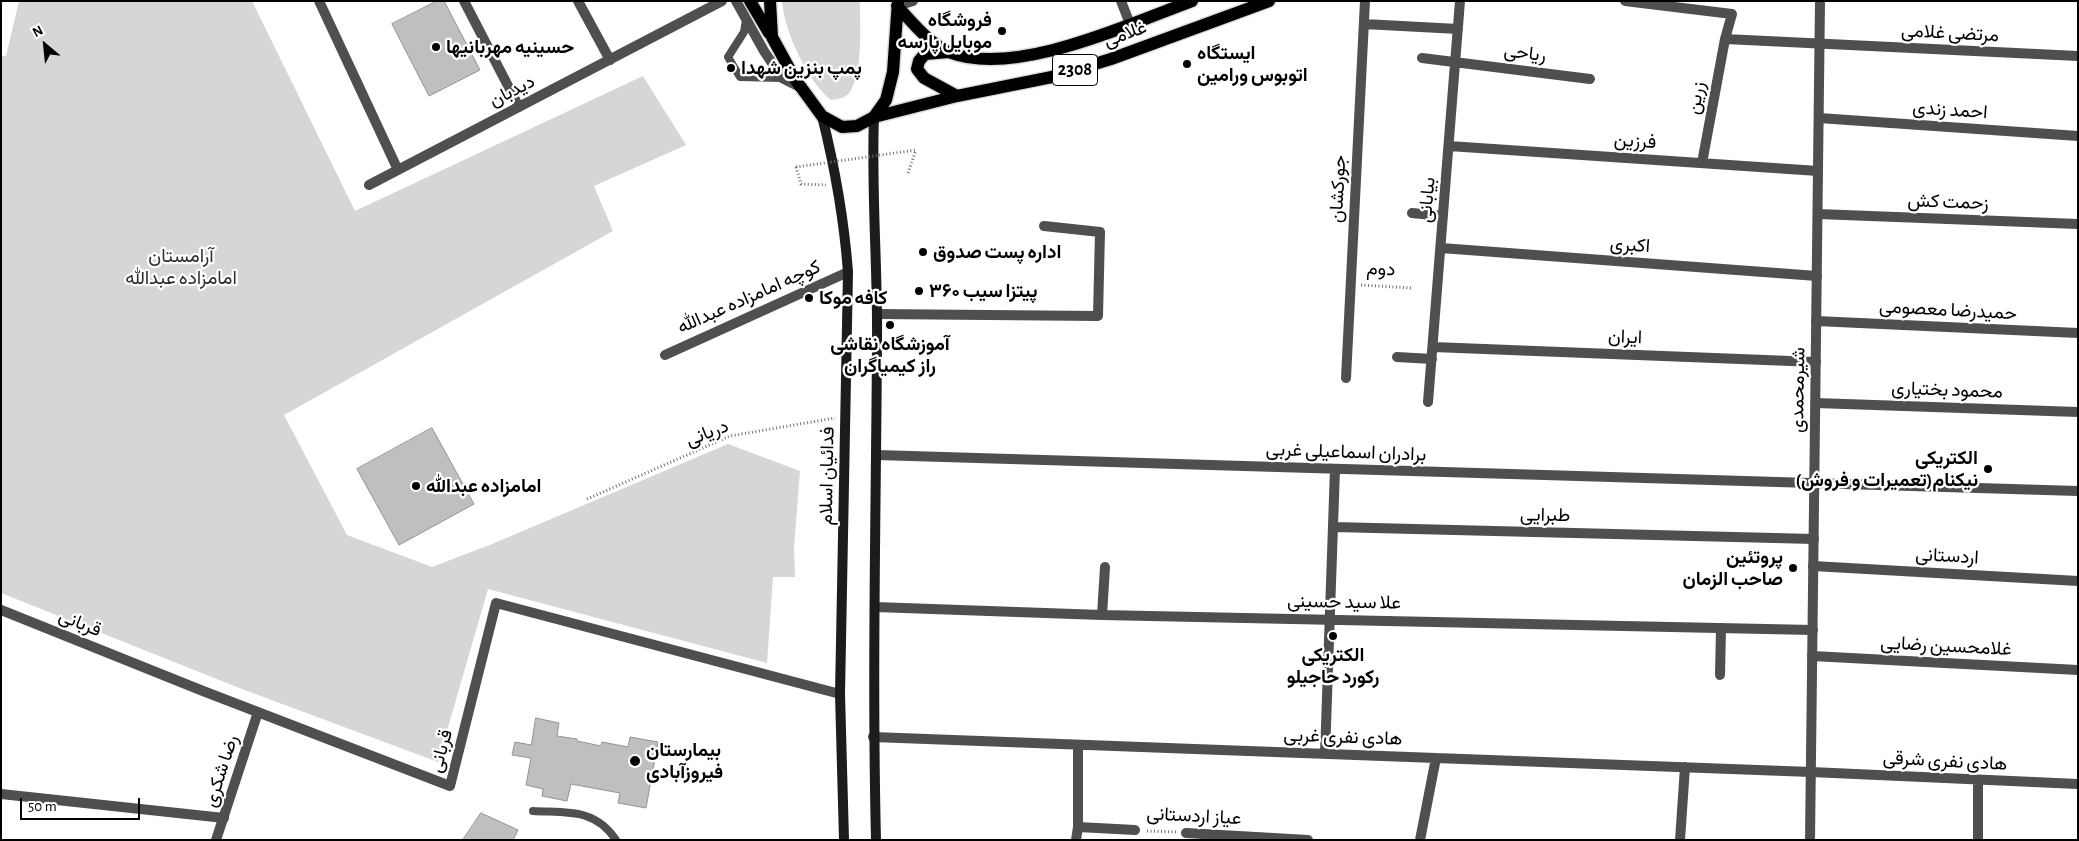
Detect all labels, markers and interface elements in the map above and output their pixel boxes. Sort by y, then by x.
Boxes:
place label: فروشگاه موبایل پارسه [898,9,992,53]
street label: غلامی [1100,16,1150,52]
street label: مرتضی غلامی [1900,19,2000,47]
north arrow [20,20,70,70]
text: N [30,23,46,40]
marker: فروشگاه موبایل پارسه [996,25,1008,37]
place label: حسینیه مهربانیها [446,36,574,58]
street label: ریاحی [1503,39,1547,67]
marker: حسینیه مهربانیها [430,41,442,53]
place label: ایستگاه اتوبوس ورامین [1197,42,1308,86]
road number: 2308 [1052,54,1098,86]
place label: پمپ بنزین شهدا [741,57,862,79]
marker: ایستگاه اتوبوس ورامین [1181,58,1193,70]
marker: پمپ بنزین شهدا [725,62,737,74]
street label: دیدبان [485,70,539,112]
street label: زرین [1682,80,1710,116]
street label: احمد زندی [1912,96,1988,124]
street label: فرزین [1613,128,1657,154]
street label: جورکشان [1325,154,1351,224]
street label: بیابانی [1414,176,1440,224]
street label: زحمت کش [1907,189,1989,215]
street label: اکبری [1609,232,1651,258]
place label: اداره پست صدوق [933,241,1061,263]
park label: آرامستان امامزاده عبدالله [125,245,237,289]
marker: اداره پست صدوق [917,246,929,258]
street label: کوچه امامزاده عبدالله [674,255,824,339]
street label: دوم [1366,257,1396,281]
place label: پیتزا سیب ۳۶۰ [929,280,1038,302]
marker: پیتزا سیب ۳۶۰ [913,285,925,297]
place label: کافه موکا [819,287,887,309]
marker: کافه موکا [803,292,815,304]
street label: حمیدرضا معصومی [1878,295,2018,325]
marker: آموزشگاه نقاشی راز کیمیاگران [884,319,896,331]
street label: ایران [1607,325,1643,349]
place label: آموزشگاه نقاشی راز کیمیاگران [830,333,950,377]
street label: شیرمحمدی [1786,347,1810,433]
street label: محمود بختیاری [1891,377,2003,403]
street label: دریانی [682,414,732,452]
street label: فدائیان اسلام [815,426,839,526]
street label: برادران اسماعیلی غربی [1265,438,1427,466]
place label: الکتریکی نیکنام(تعمیرات و فروش) [1795,447,1978,491]
marker: الکتریکی نیکنام(تعمیرات و فروش) [1982,463,1994,475]
place label: امامزاده عبدالله [426,475,541,497]
marker: امامزاده عبدالله [410,480,422,492]
street label: طبرایی [1520,503,1570,527]
street label: اردستانی [1915,543,1979,569]
place label: پروتئین صاحب الزمان [1683,546,1783,590]
marker: پروتئین صاحب الزمان [1787,562,1799,574]
street label: علا سید حسینی [1287,590,1401,614]
street label: قربانی [55,604,105,642]
marker: الکتریکی رکورد حاجیلو [1327,630,1339,642]
street label: غلامحسین رضایی [1880,631,2012,661]
place label: الکتریکی رکورد حاجیلو [1287,644,1379,688]
street label: هادی نفری غربی [1283,724,1403,750]
street label: قربانی [424,727,458,775]
street label: رضا شکری [199,732,243,810]
place label: بیمارستان فیروزآبادی [646,739,723,783]
street label: هادی نفری شرقی [1882,746,2008,776]
marker: بیمارستان فیروزآبادی [628,754,642,768]
scale bar [22,788,142,820]
text: 50 m [28,799,57,814]
street label: عیاز اردستانی [1146,802,1242,830]

